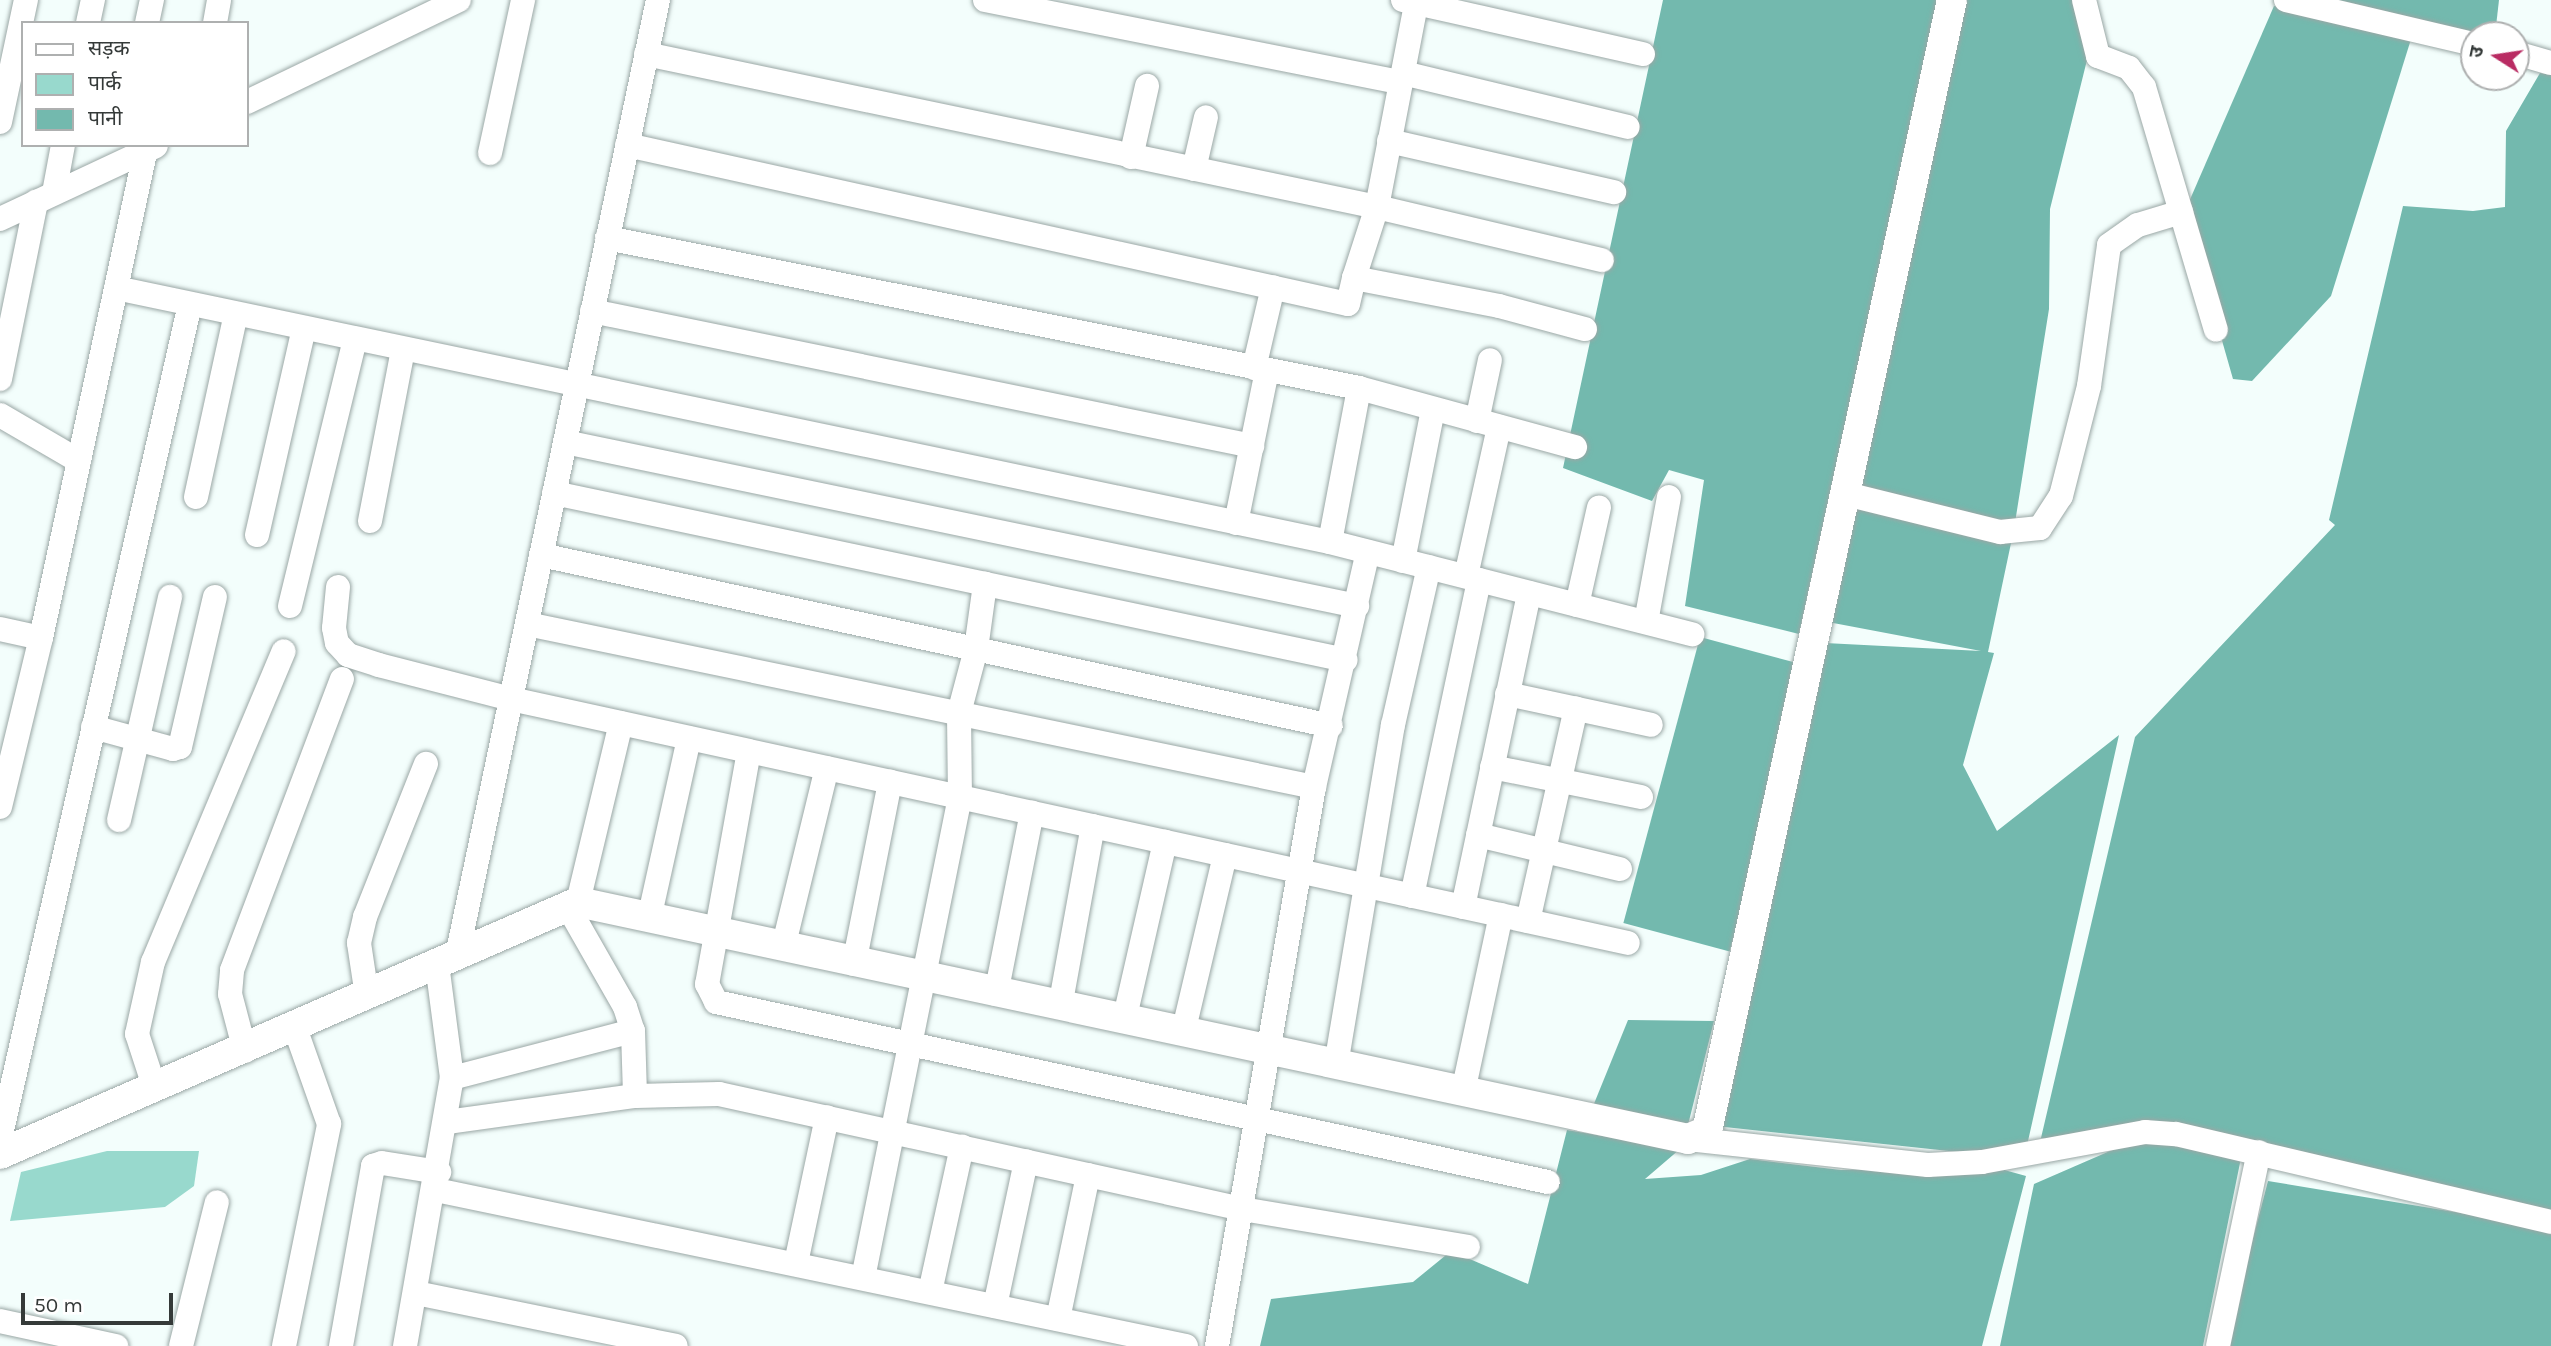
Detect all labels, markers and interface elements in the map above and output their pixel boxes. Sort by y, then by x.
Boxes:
legend [21,21,248,147]
north arrow [2460,21,2530,91]
text: सड़क [88,36,130,60]
text: उ [2464,44,2488,60]
text: पार्क [88,71,122,95]
text: पानी [88,106,122,130]
scale bar [24,1280,177,1324]
text: 50 m [34,1293,83,1317]

